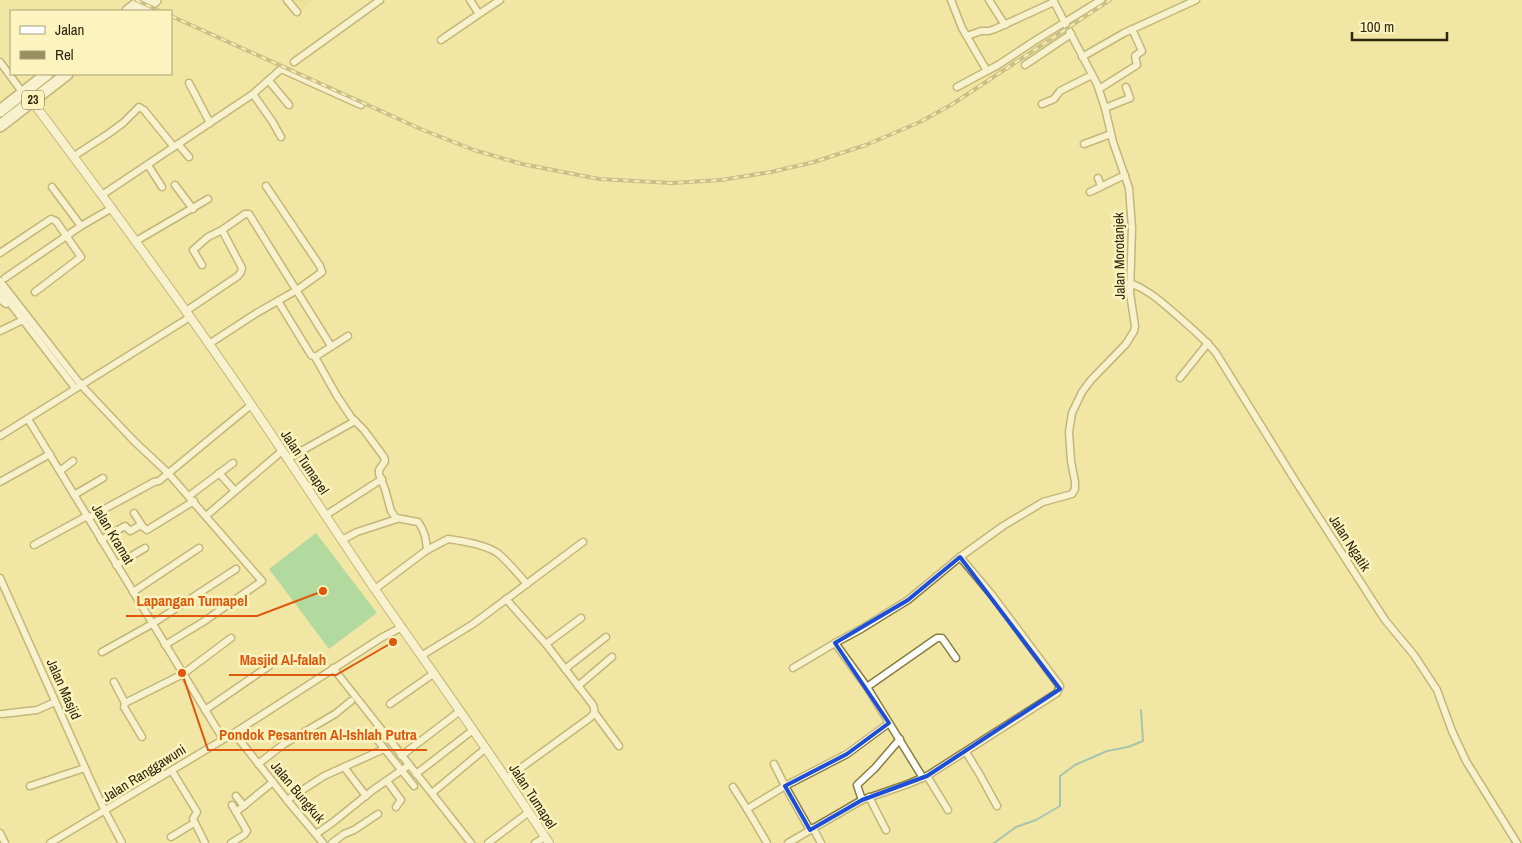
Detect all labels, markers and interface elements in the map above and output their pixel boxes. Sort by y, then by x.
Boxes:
legend [10,10,172,75]
scale bar [1352,10,1447,42]
text: 100 m [1360,16,1394,37]
text: Jalan [55,19,84,40]
text: Rel [55,44,73,65]
road number: 23 [22,90,44,110]
street label: Jalan Morotanjek [1109,212,1129,300]
street label: Jalan Tumapel [277,426,333,498]
street label: Jalan Kramat [88,500,138,568]
street label: Jalan Ngatik [1325,511,1375,575]
callout: Lapangan Tumapel [126,586,257,616]
text: Lapangan Tumapel [136,590,248,611]
callout: Masjid Al-falah [229,645,336,675]
text: Masjid Al-falah [240,649,326,670]
street label: Jalan Masjid [43,656,85,722]
callout: Pondok Pesantren Al-Ishlah Putra [208,720,427,750]
text: Pondok Pesantren Al-Ishlah Putra [219,724,417,745]
street label: Jalan Ranggawuni [99,740,189,806]
street label: Jalan Bungkuk [267,757,329,827]
street label: Jalan Tumapel [505,760,561,832]

